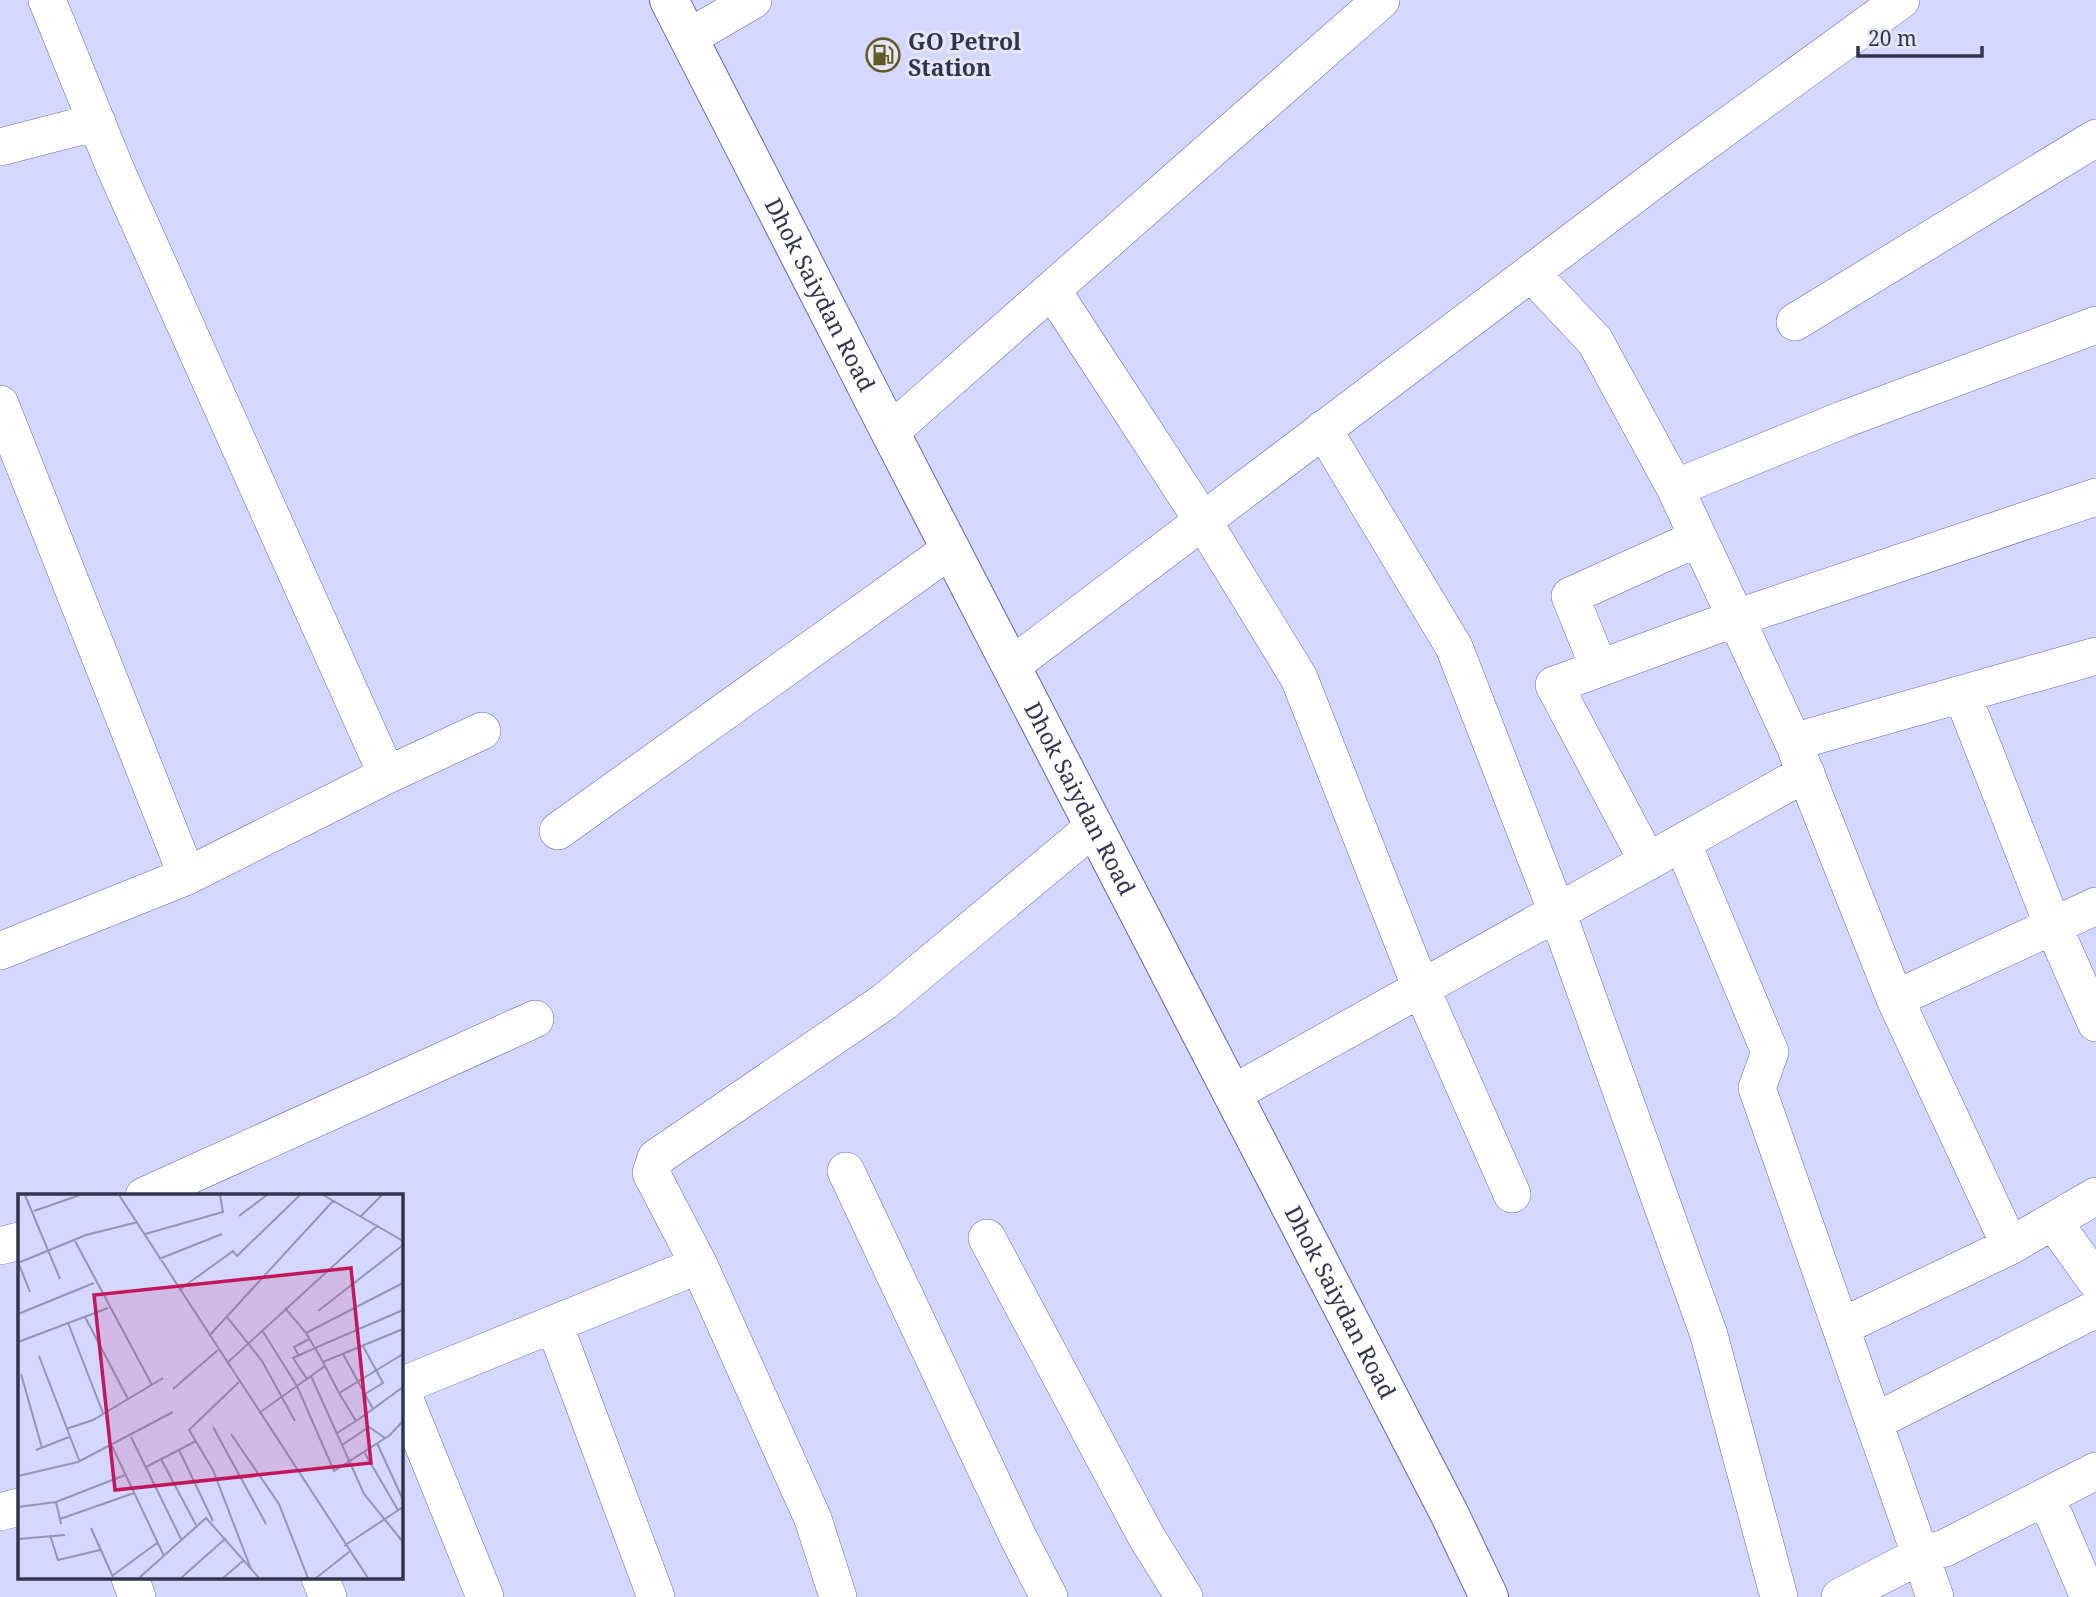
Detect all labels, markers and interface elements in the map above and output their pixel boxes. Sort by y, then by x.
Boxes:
scale bar [1858,14,1982,58]
text: 20 m [1868,24,1917,52]
place label: GO Petrol Station [908,25,1021,83]
fuel station icon: GO Petrol Station [864,36,902,74]
street label: Dhok Saiydan Road [758,192,883,396]
street label: Dhok Saiydan Road [1017,696,1144,900]
inset map [18,1194,402,1580]
street label: Dhok Saiydan Road [1278,1200,1404,1404]

